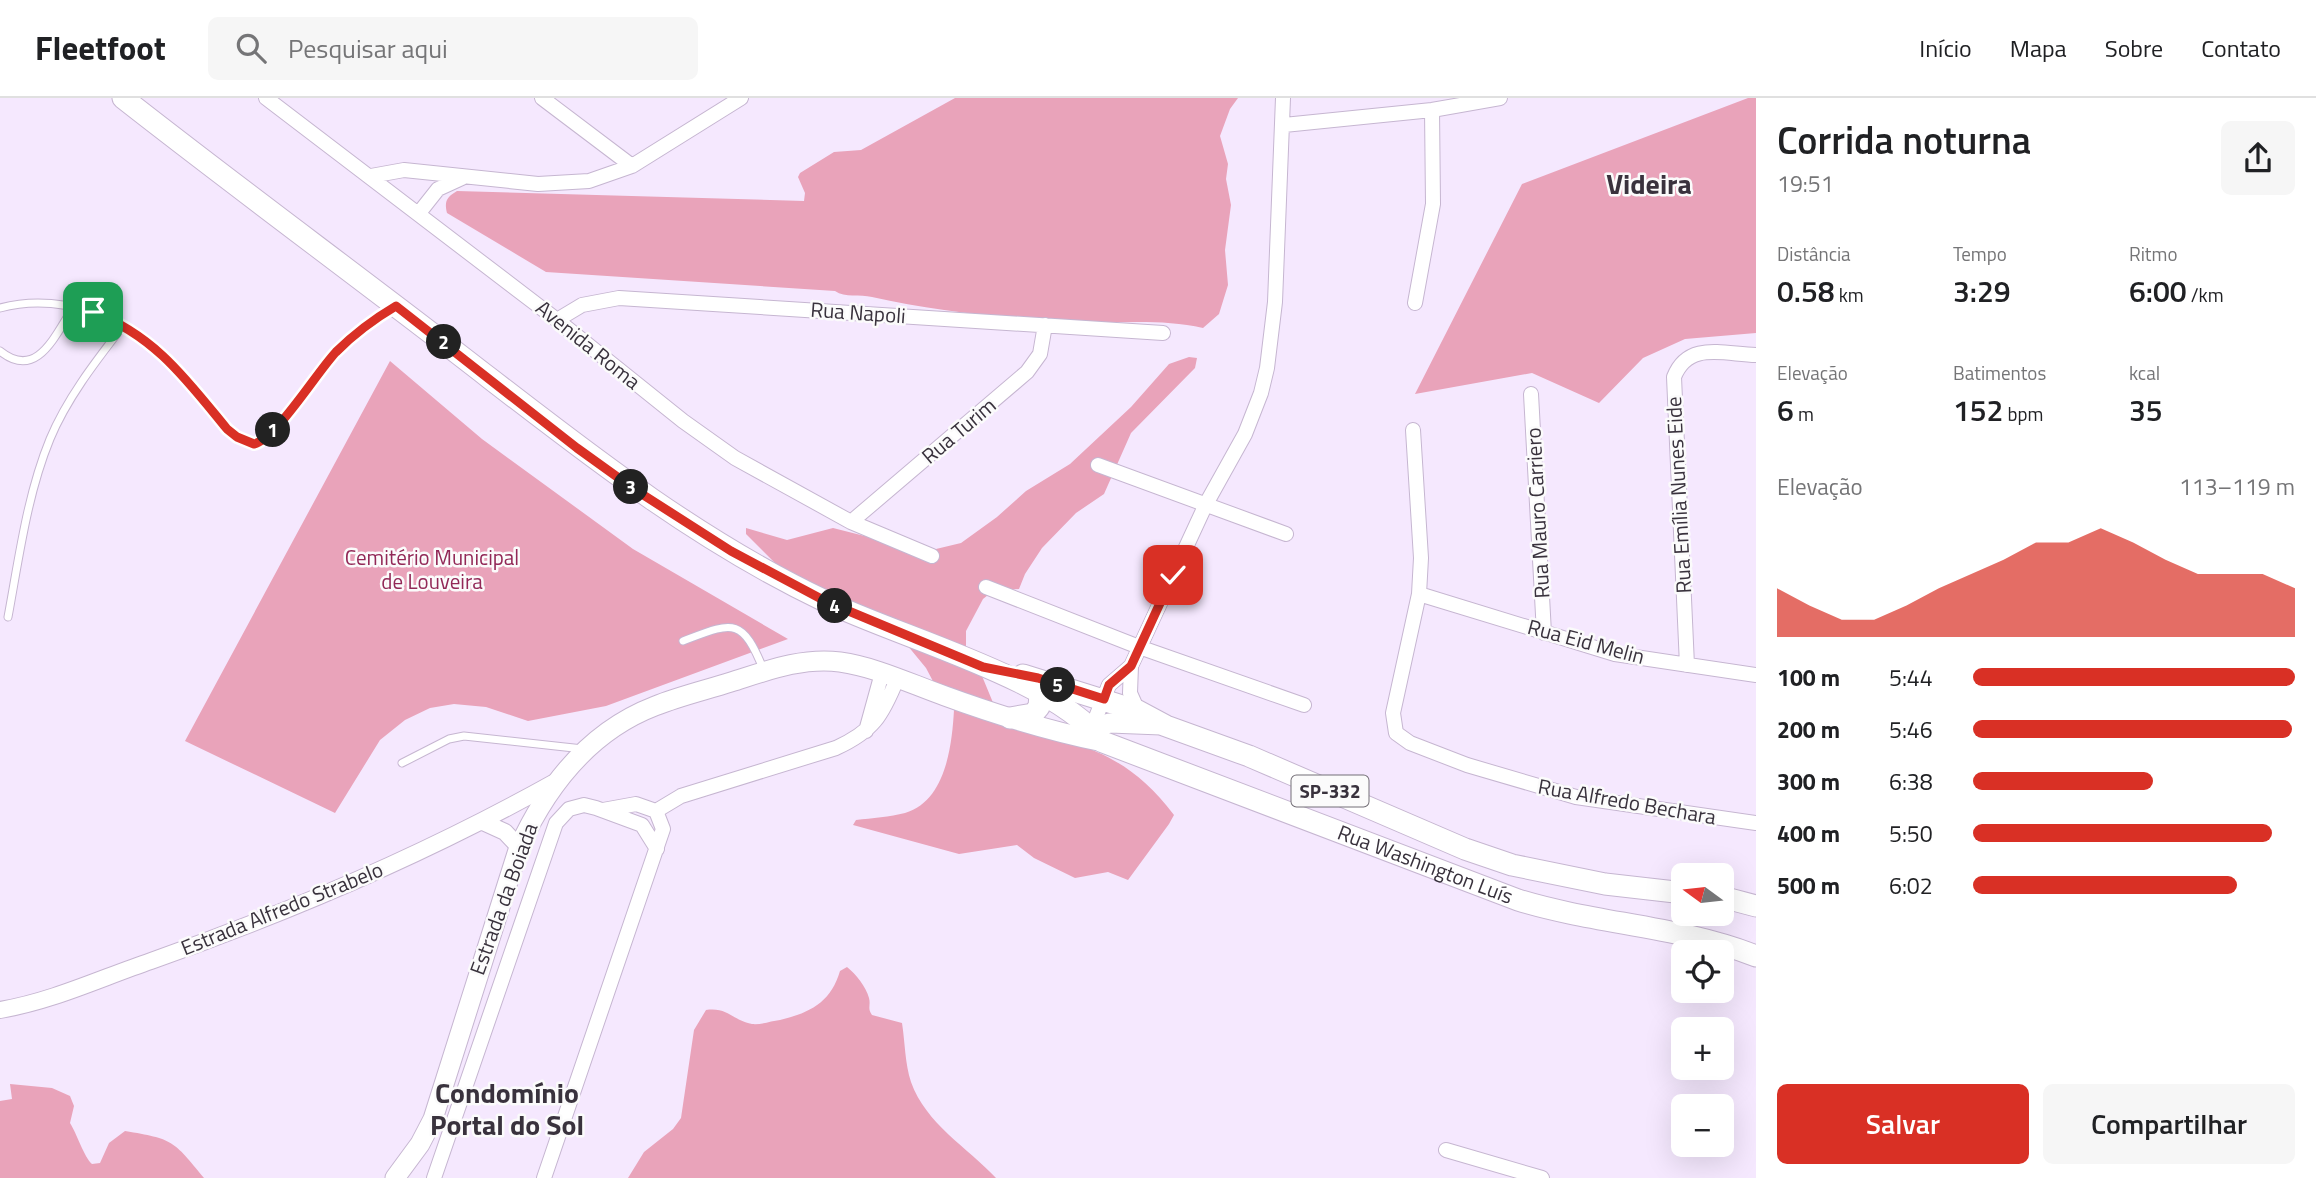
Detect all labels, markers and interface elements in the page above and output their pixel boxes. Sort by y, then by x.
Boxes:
search box [208,17,698,80]
text: Fleetfoot [35,23,166,73]
icon: search [232,29,270,67]
text: Pesquisar aqui [288,29,448,68]
text: Início [1919,30,1972,66]
text: Mapa [2010,30,2067,66]
text: Sobre [2105,30,2163,66]
text: Contato [2201,30,2281,66]
text: Corrida noturna [1777,111,2031,169]
button: share [2221,121,2295,195]
district label: Videira [1606,162,1692,205]
text: 19:51 [1777,166,1834,201]
text: Distância [1777,239,1851,268]
text: Tempo [1953,239,2007,268]
text: Ritmo [2129,239,2177,268]
text: 0.58 [1777,268,1835,314]
text: 3:29 [1953,268,2011,314]
text: 6:00 [2129,268,2187,314]
text: km [1835,280,1864,309]
text: /km [2187,280,2224,309]
pin [63,282,123,342]
street label: Avenida Roma [529,292,648,397]
icon: arrive [74,293,112,331]
street label: Rua Napoli [809,293,907,331]
pin: 2 [426,324,462,360]
text: 2 [438,327,449,356]
text: Elevação [1777,358,1848,387]
text: Batimentos [1953,358,2046,387]
text: kcal [2129,358,2160,387]
text: 6 [1777,387,1794,433]
text: 152 [1953,387,2003,433]
text: 35 [2129,387,2163,433]
street label: Rua Turim [914,389,1003,471]
street label: Rua Emília Nunes Eide [1657,396,1699,594]
text: m [1794,399,1814,428]
text: bpm [2003,399,2043,428]
pin: 1 [256,412,290,448]
text: 1 [267,415,278,444]
street label: Rua Mauro Carriero [1517,427,1557,599]
text: Elevação [1777,469,1863,504]
text: 113–119 m [2179,469,2295,504]
pin: 3 [614,470,648,504]
text: 3 [625,472,636,501]
park label: Cemitério Municipal de Louveira [345,541,519,597]
pin [1143,545,1203,605]
icon: check [1154,556,1192,594]
pin: 4 [818,588,852,624]
text: 4 [829,591,840,620]
street label: Rua Eid Melin [1524,610,1648,672]
text: 100 m [1777,660,1840,695]
text: 5:44 [1889,660,1933,695]
pin: 5 [1040,668,1076,702]
text: 5 [1052,670,1063,699]
text: 200 m [1777,712,1840,747]
text: 5:46 [1889,712,1933,747]
text: 300 m [1777,764,1840,799]
text: 6:38 [1889,764,1933,799]
street label: Rua Alfredo Bechara [1536,770,1719,833]
road number: SP-332 [1292,776,1368,806]
street label: Rua Washington Luís [1333,816,1518,912]
text: 400 m [1777,816,1840,851]
text: 5:50 [1889,816,1933,851]
street label: Estrada da Boiada [461,818,546,979]
street label: Estrada Alfredo Strabelo [176,853,388,963]
north arrow [1671,863,1734,926]
map controls [1671,863,1734,1157]
text: 500 m [1777,868,1840,903]
text: 6:02 [1889,868,1933,903]
button: locate [1671,940,1734,1003]
button: + [1671,1017,1734,1080]
district label: Condomínio Portal do Sol [430,1071,584,1146]
button: Salvar [1777,1084,2029,1164]
button: Compartilhar [2043,1084,2295,1164]
button: − [1671,1094,1734,1157]

